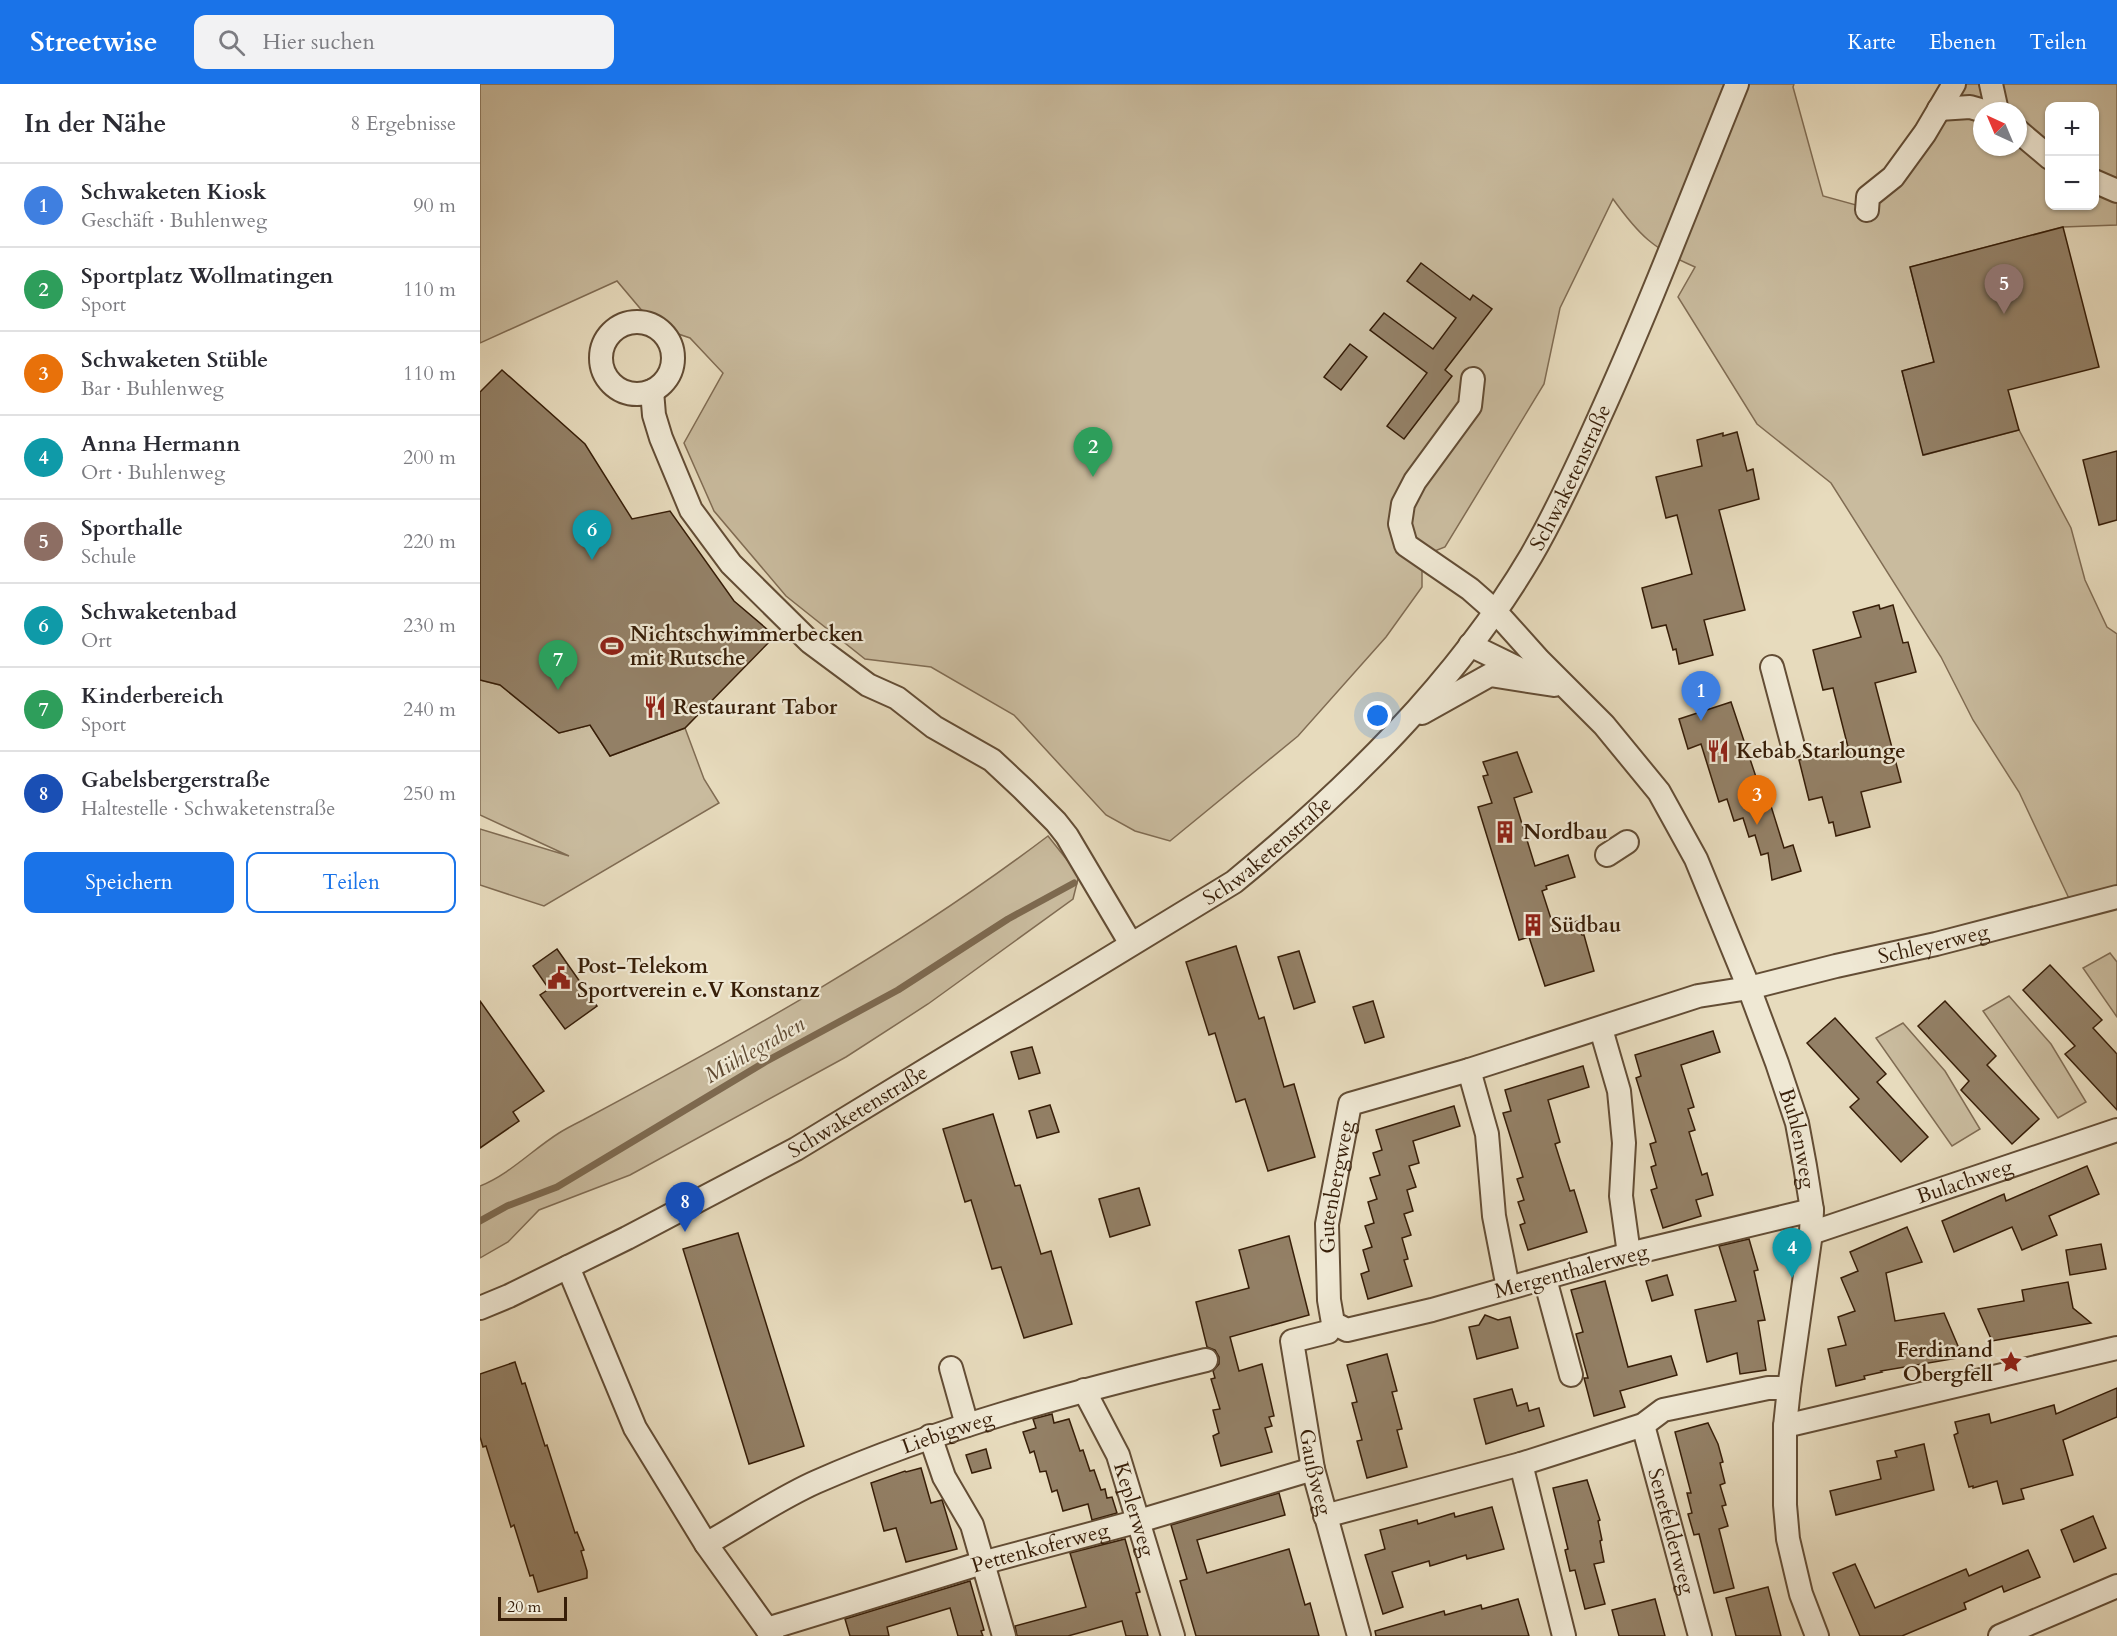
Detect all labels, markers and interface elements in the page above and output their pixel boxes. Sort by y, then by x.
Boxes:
search box [194,15,614,69]
text: Streetwise [30,23,158,61]
icon: search [215,26,248,59]
text: Hier suchen [263,27,375,57]
text: Karte [1848,28,1896,57]
text: Ebenen [1929,28,1996,57]
text: Teilen [2029,28,2087,57]
north arrow [1973,102,2027,156]
map controls [2045,102,2099,210]
button: + [2045,102,2099,156]
text: In der Nähe [24,106,166,141]
text: 8 Ergebnisse [350,110,456,137]
button: − [2045,156,2099,210]
text: Schwaketen Kiosk [81,177,266,207]
text: 1 [38,192,49,219]
text: 90 m [413,192,456,219]
text: Geschäft · Buhlenweg [81,207,267,234]
text: Sportplatz Wollmatingen [81,261,333,291]
pin: 5 [1984,264,2024,314]
text: 2 [38,276,49,303]
text: 110 m [403,276,456,303]
text: Sport [81,291,126,318]
text: Schwaketen Stüble [81,345,268,375]
text: 3 [38,360,49,387]
text: 110 m [403,360,456,387]
text: Bar · Buhlenweg [81,375,224,402]
street label: Schwaketenstraße [1523,400,1618,556]
pin: 2 [1074,428,1112,477]
text: Anna Hermann [81,429,240,459]
text: 4 [38,444,49,471]
text: 200 m [403,444,456,471]
text: Ort · Buhlenweg [81,459,225,486]
pin: 6 [572,510,612,560]
text: Sporthalle [81,513,183,543]
text: 5 [38,528,49,555]
text: 220 m [403,528,456,555]
text: Schule [81,543,136,570]
text: Schwaketenbad [81,597,237,627]
text: 6 [38,612,49,639]
text: 230 m [403,612,456,639]
place label: Nichtschwimmerbecken mit Rutsche [630,620,864,673]
text: Ort [81,627,112,654]
sports icon: Nichtschwimmerbecken mit Rutsche [599,633,625,659]
pin: 7 [538,640,578,690]
pin: 1 [1682,672,1720,721]
text: Kinderbereich [81,681,224,711]
place label: Restaurant Tabor [673,693,838,722]
restaurant icon: Restaurant Tabor [642,694,668,720]
text: 7 [38,696,49,723]
text: 240 m [403,696,456,723]
your location [1363,701,1392,730]
text: Sport [81,711,126,738]
place label: Kebab Starlounge [1736,737,1906,766]
restaurant icon: Kebab Starlounge [1705,738,1731,764]
text: Gabelsbergerstraße [81,765,270,795]
pin: 3 [1738,776,1776,825]
text: 8 [38,780,49,807]
text: 250 m [403,780,456,807]
street label: Schwaketenstraße [1197,790,1338,913]
text: Haltestelle · Schwaketenstraße [81,795,335,822]
place label: Nordbau [1523,818,1608,847]
building icon: Nordbau [1492,819,1518,845]
button: Speichern [24,852,234,913]
button: Teilen [246,852,456,913]
place label: Südbau [1551,911,1621,940]
building icon: Südbau [1520,912,1546,938]
street label: Schleyerweg [1875,917,1992,971]
place label: Post-Telekom Sportverein e.V Konstanz [577,952,820,1005]
public building icon: Post-Telekom Sportverein e.V Konstanz [546,965,572,991]
water label: Mühlegraben [699,1009,810,1091]
street label: Schwaketenstraße [783,1058,933,1166]
street label: Buhlenweg [1771,1084,1822,1191]
street label: Gutenbergweg [1313,1118,1362,1254]
street label: Bulachweg [1913,1152,2017,1211]
pin: 8 [666,1182,704,1232]
pin: 4 [1772,1228,1812,1278]
street label: Mergenthalerweg [1491,1237,1651,1306]
place label: Ferdinand Obergfell [1896,1336,1993,1389]
place icon: Ferdinand Obergfell [1998,1349,2024,1375]
street label: Liebigweg [898,1404,997,1461]
street label: Gaußweg [1292,1426,1339,1519]
street label: Keplerweg [1106,1459,1162,1560]
street label: Senefelderweg [1640,1465,1702,1598]
street label: Pettenkoferweg [968,1516,1112,1580]
scale bar [498,1594,567,1622]
text: 20 m [507,1596,541,1618]

